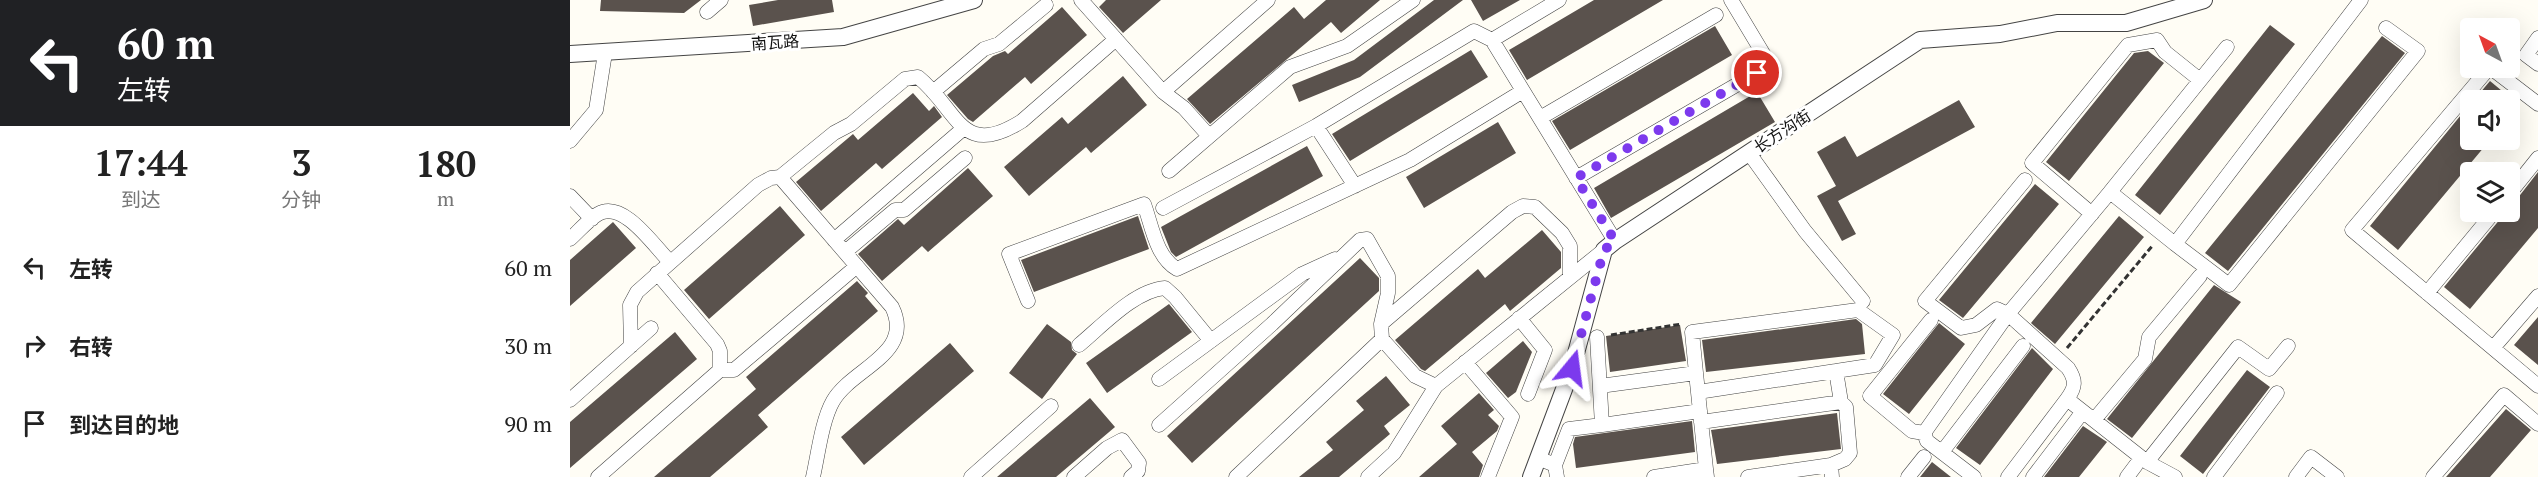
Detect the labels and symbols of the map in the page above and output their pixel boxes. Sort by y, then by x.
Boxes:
north arrow [2460,18,2520,78]
street label: 南瓦路 [750,29,800,55]
pin [1731,47,1782,98]
street label: 长方沟街 [1749,104,1815,158]
position arrow [1540,336,1604,400]

